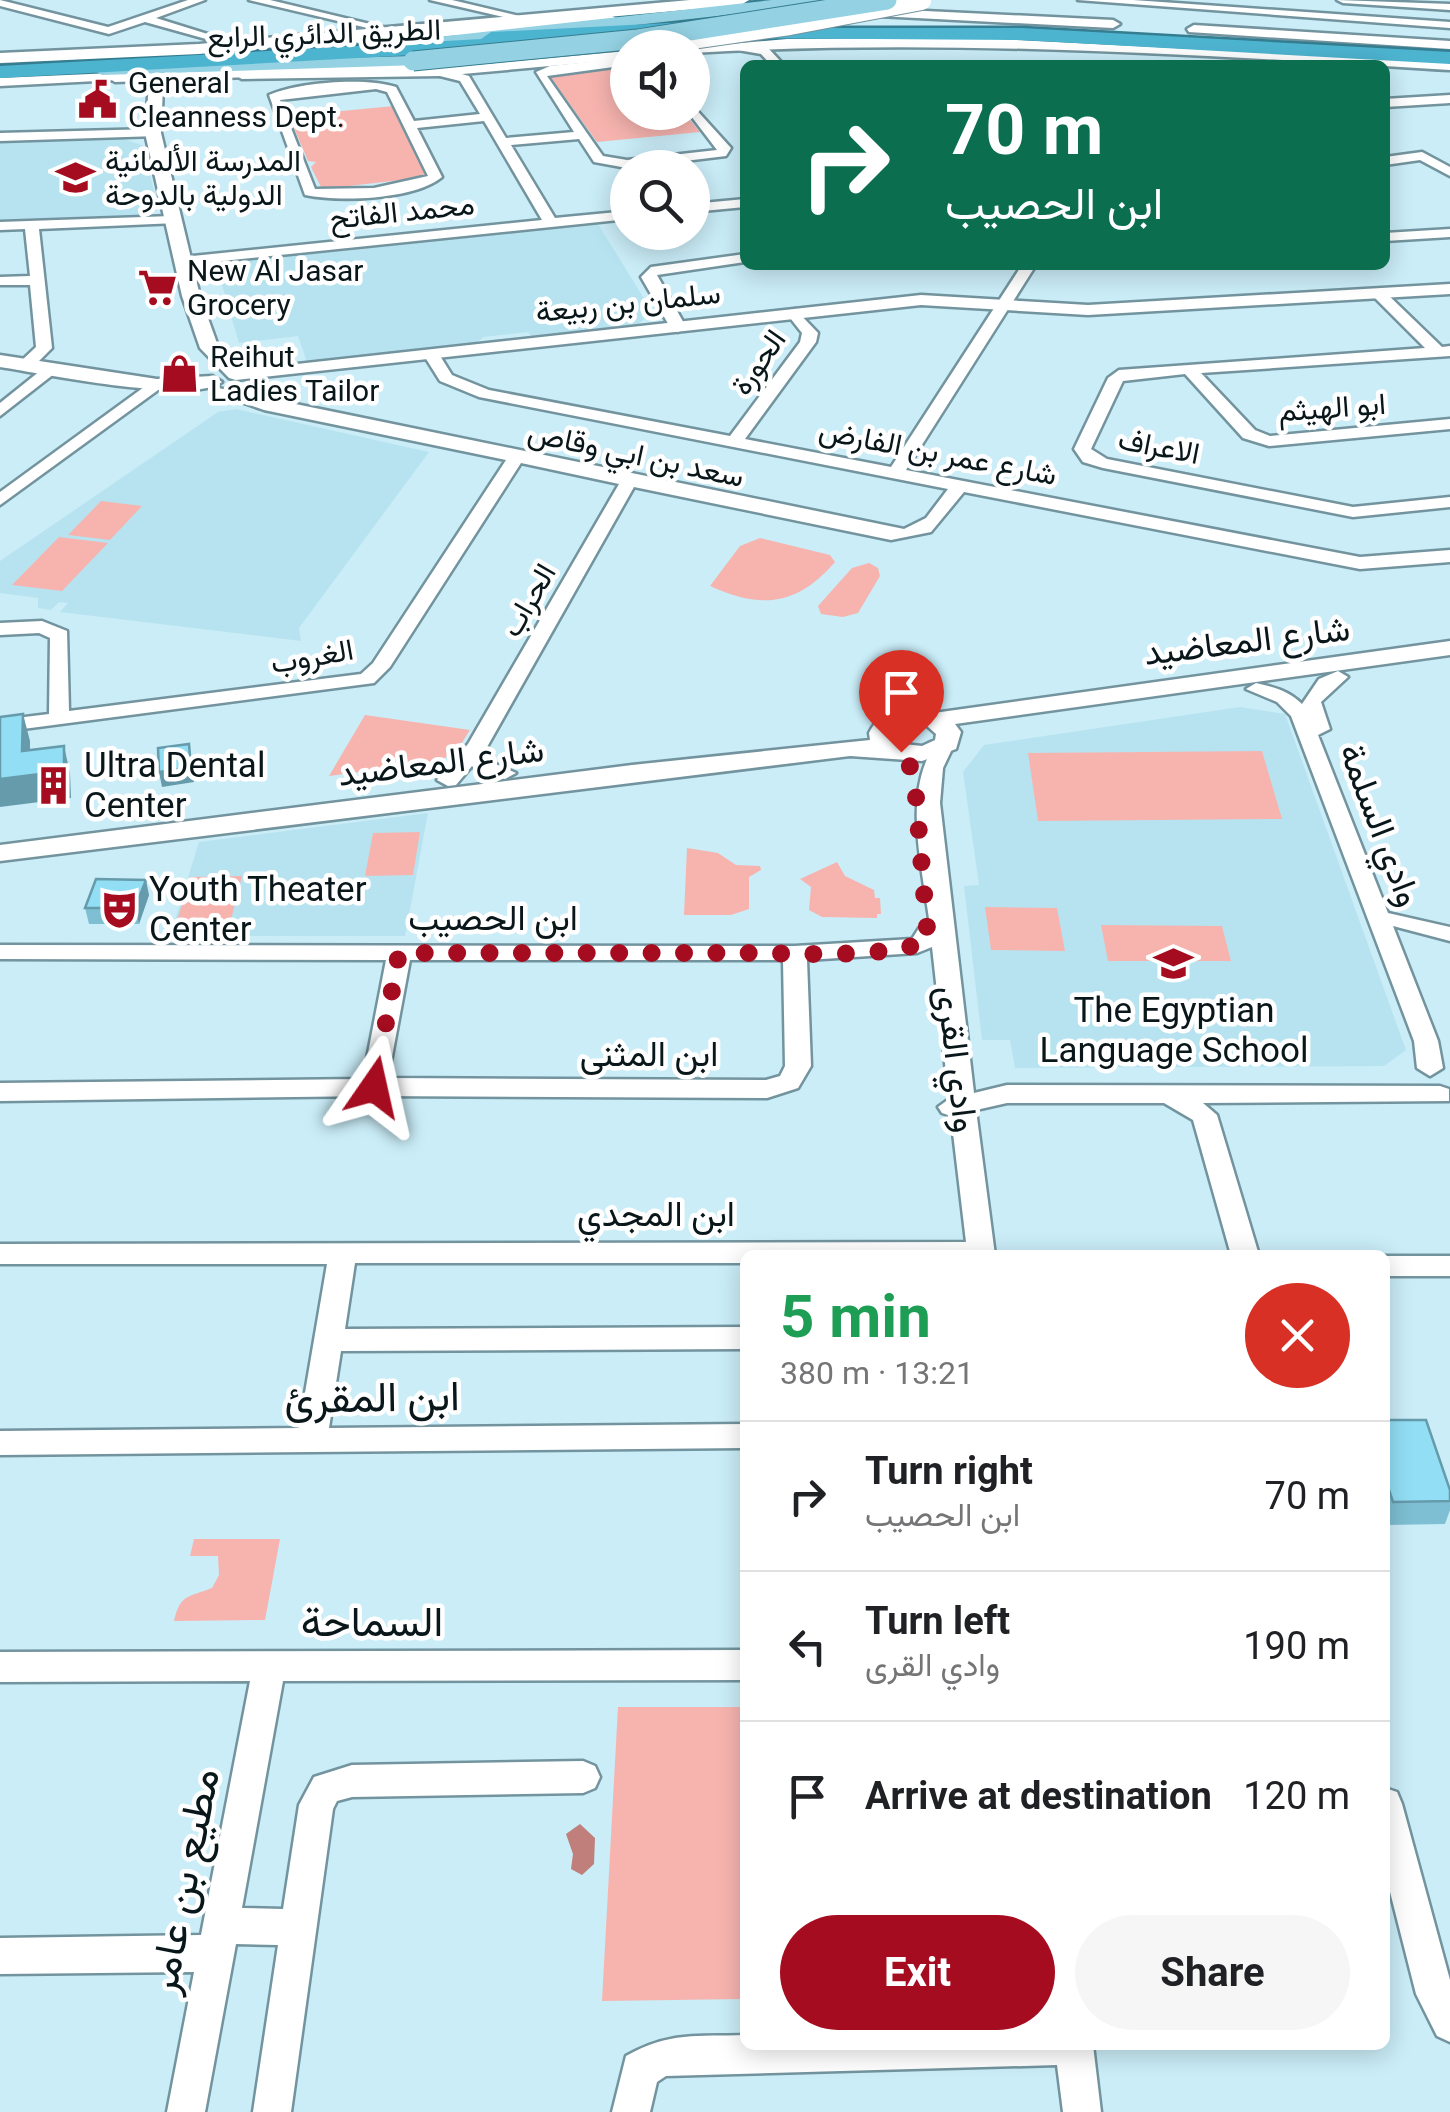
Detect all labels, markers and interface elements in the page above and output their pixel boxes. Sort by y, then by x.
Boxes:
street label: الطريق الدائري الرابع [206,11,442,62]
map controls [610,30,710,250]
button: sound [610,30,710,130]
place label: General Cleanness Dept. [128,65,345,134]
public building icon: General Cleanness Dept. [77,78,119,120]
text: 70 m [945,89,1103,171]
icon: right [780,100,910,230]
place label: المدرسة الألمانية الدولية بالدوحة [105,143,301,213]
button: search [610,150,710,250]
school or university icon: المدرسة الألمانية الدولية بالدوحة [54,156,96,198]
text: ابن الحصيب [945,177,1163,230]
street label: محمد الفاتح [328,186,476,239]
place label: New Al Jasar Grocery [187,253,363,322]
supermarket icon: New Al Jasar Grocery [136,266,178,308]
street label: سلمان بن ربيعة [534,275,722,330]
street label: الحورة [723,323,794,402]
place label: Reihut Ladies Tailor [210,339,379,408]
shop icon: Reihut Ladies Tailor [159,352,201,394]
street label: ابو الهيثم [1277,386,1387,430]
street label: شارع عمر بن الفارض [816,412,1060,495]
street label: سعد بن ابي وقاص [523,414,747,501]
street label: الاعراف [1115,421,1203,472]
street label: الحراب [493,557,564,643]
street label: شارع المعاضيد [1142,608,1353,677]
street label: الغروب [268,632,356,681]
pin [859,650,944,753]
icon: arrive [874,665,929,720]
street label: شارع المعاضيد [336,729,547,798]
street label: وادي السلمة [1323,738,1430,915]
place label: Ultra Dental Center [84,745,265,826]
building icon: Ultra Dental Center [33,764,75,806]
place label: Youth Theater Center [149,869,367,950]
theatre icon: Youth Theater Center [98,888,140,930]
street label: ابن الحصيب [408,898,578,939]
school or university icon: The Egyptian Language School [1153,942,1195,984]
street label: وادي القرى [920,983,986,1136]
place label: The Egyptian Language School [1040,990,1308,1071]
street label: ابن المثنى [580,1034,718,1075]
position arrow [322,1035,426,1139]
street label: ابن المجدي [577,1194,735,1243]
text: 5 min [780,1281,931,1352]
button: close [1245,1283,1350,1388]
text: 380 m · 13:21 [780,1354,974,1392]
street label: ابن المقرئ [284,1371,460,1425]
text: Turn right [865,1449,1033,1493]
icon: right [780,1469,835,1524]
text: 70 m [1265,1474,1350,1518]
text: ابن الحصيب [865,1496,1020,1534]
street label: السماحة [301,1597,443,1646]
text: Turn left [865,1599,1010,1643]
icon: left [780,1619,835,1674]
text: 190 m [1243,1624,1350,1668]
text: وادي القرى [865,1646,1000,1684]
street label: مطيع بن عامر [137,1764,233,2000]
icon: arrive [780,1769,835,1824]
text: Arrive at destination [865,1774,1212,1818]
text: 120 m [1243,1774,1350,1818]
button: Exit [780,1915,1055,2030]
button: Share [1075,1915,1350,2030]

